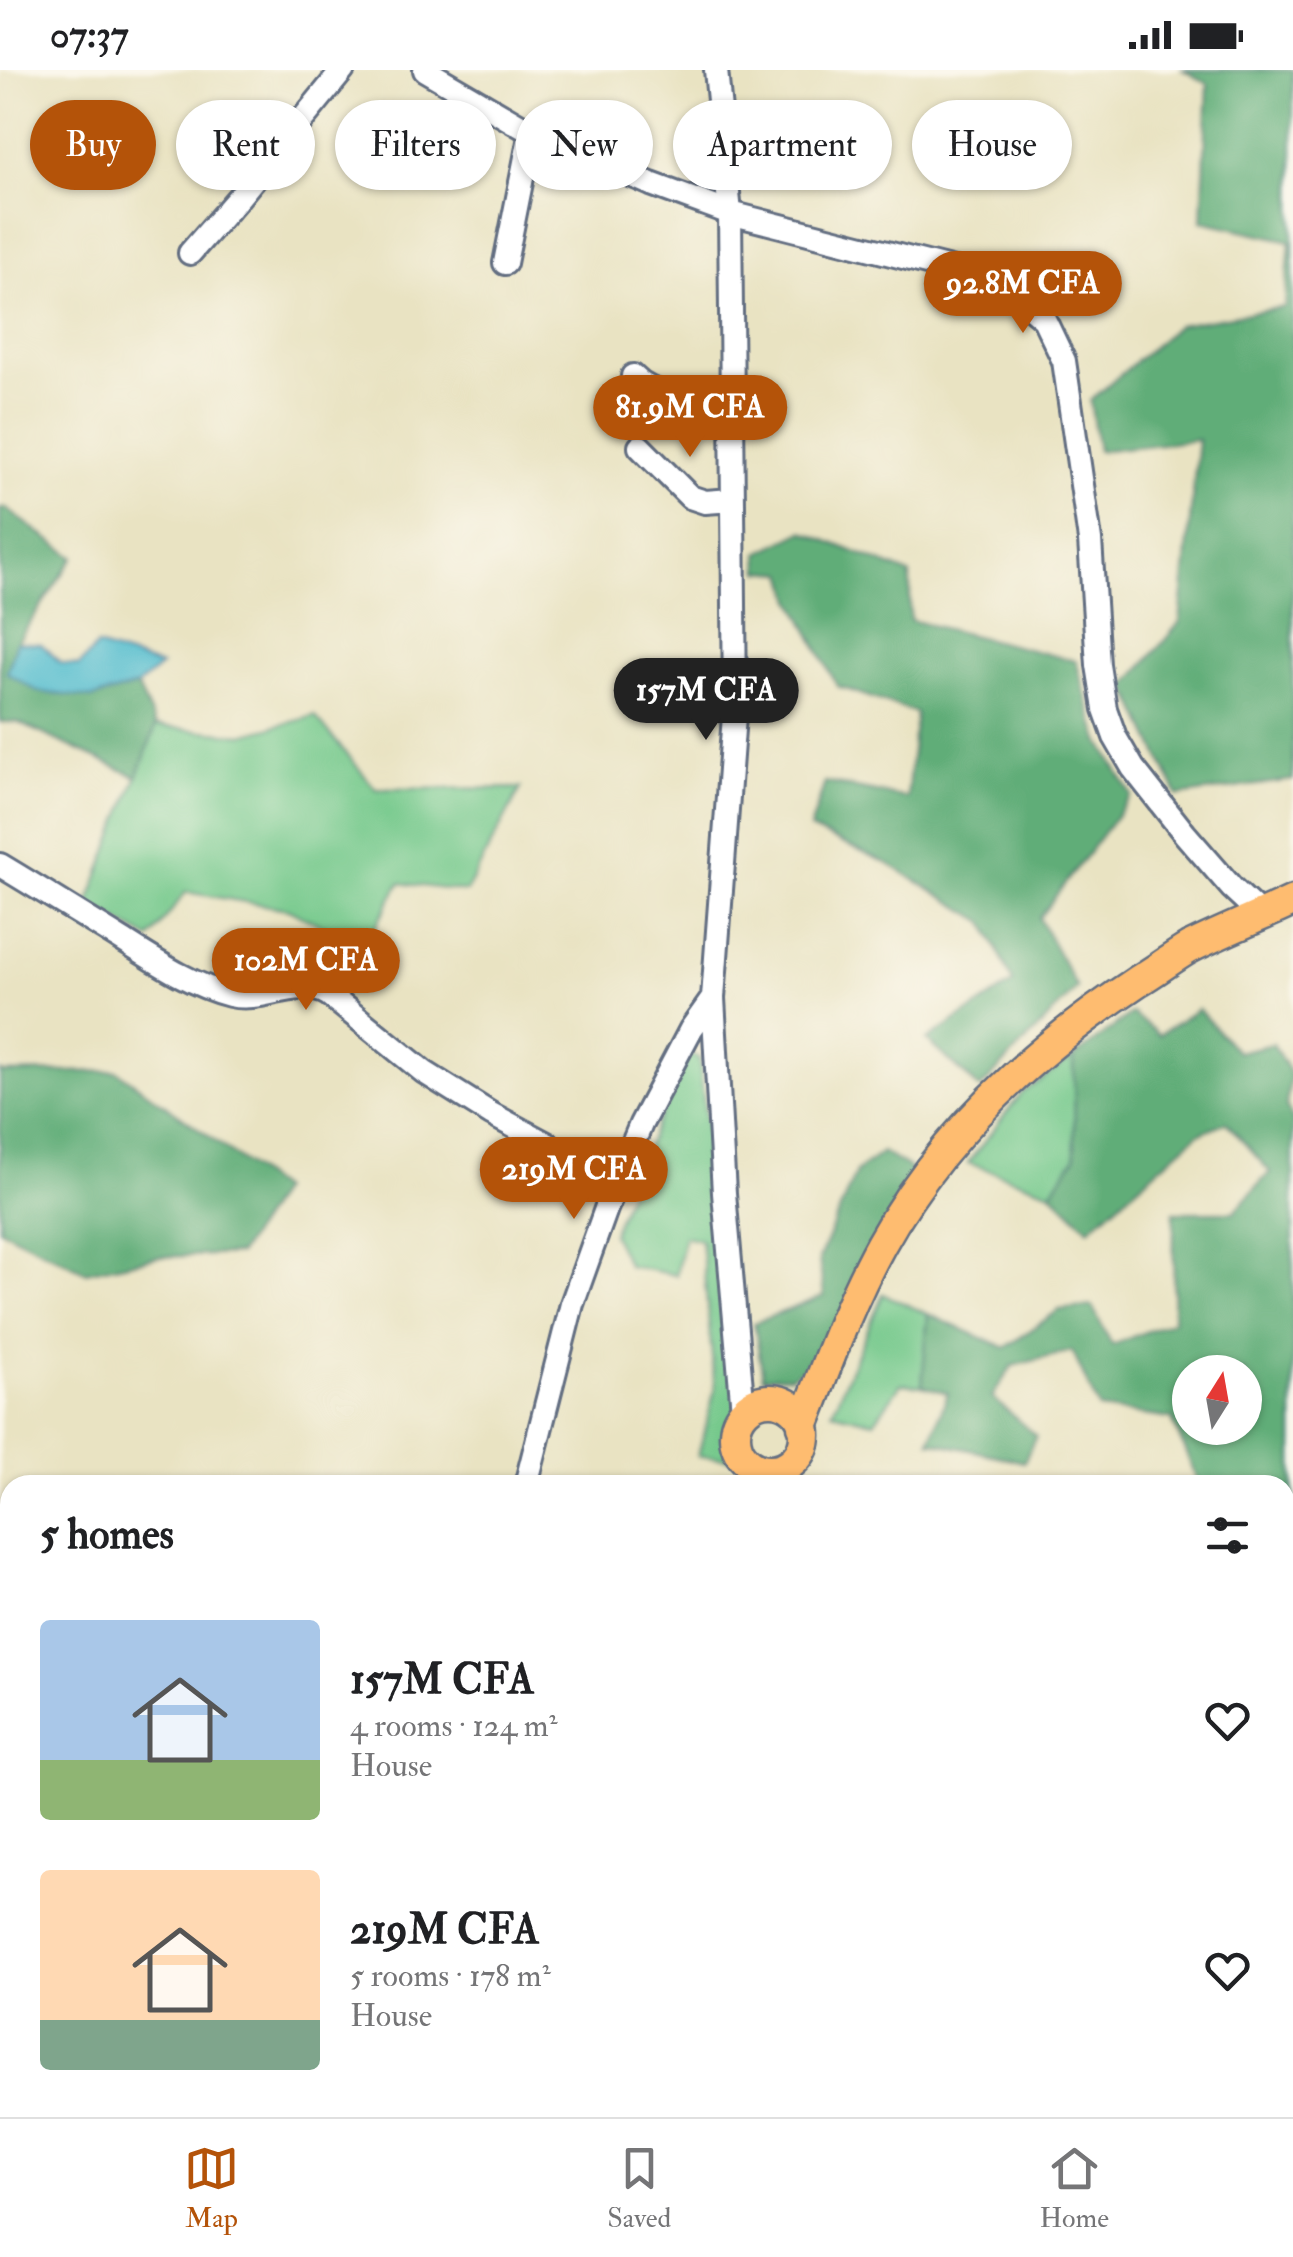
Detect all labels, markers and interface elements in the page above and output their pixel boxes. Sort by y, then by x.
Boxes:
text: 07:37 [50,11,128,59]
chip: Buy [30,100,156,190]
chip: Rent [176,100,315,190]
chip: Filters [335,100,496,190]
chip: New [516,100,653,190]
chip: Apartment [673,100,892,190]
chip: House [912,100,1072,190]
pin: 92.8M CFA [909,251,1137,336]
text: 92.8M CFA [946,263,1100,303]
pin: 81.9M CFA [576,375,804,460]
text: 81.9M CFA [615,387,765,427]
pin: 157M CFA [603,658,809,743]
text: 157M CFA [636,670,776,710]
pin: 102M CFA [203,928,409,1013]
text: 102M CFA [234,940,378,980]
pin: 219M CFA [471,1137,677,1222]
text: 219M CFA [502,1149,646,1189]
north arrow [1172,1355,1262,1445]
map controls [1172,1355,1262,1445]
icon: filters [1200,1508,1255,1563]
text: 5 homes [40,1509,174,1561]
text: 157M CFA [350,1654,535,1706]
icon: home [120,1660,240,1780]
icon: heart [1200,1693,1255,1748]
text: 4 rooms · 124 m² [350,1706,558,1746]
text: House [350,1746,432,1786]
text: 219M CFA [350,1904,540,1956]
icon: home [120,1910,240,2030]
icon: heart [1200,1943,1255,1998]
text: 5 rooms · 178 m² [350,1956,551,1996]
text: House [350,1996,432,2036]
tab: Map [184,2141,239,2236]
tab: Saved [607,2141,671,2236]
tab: Home [1039,2141,1109,2236]

